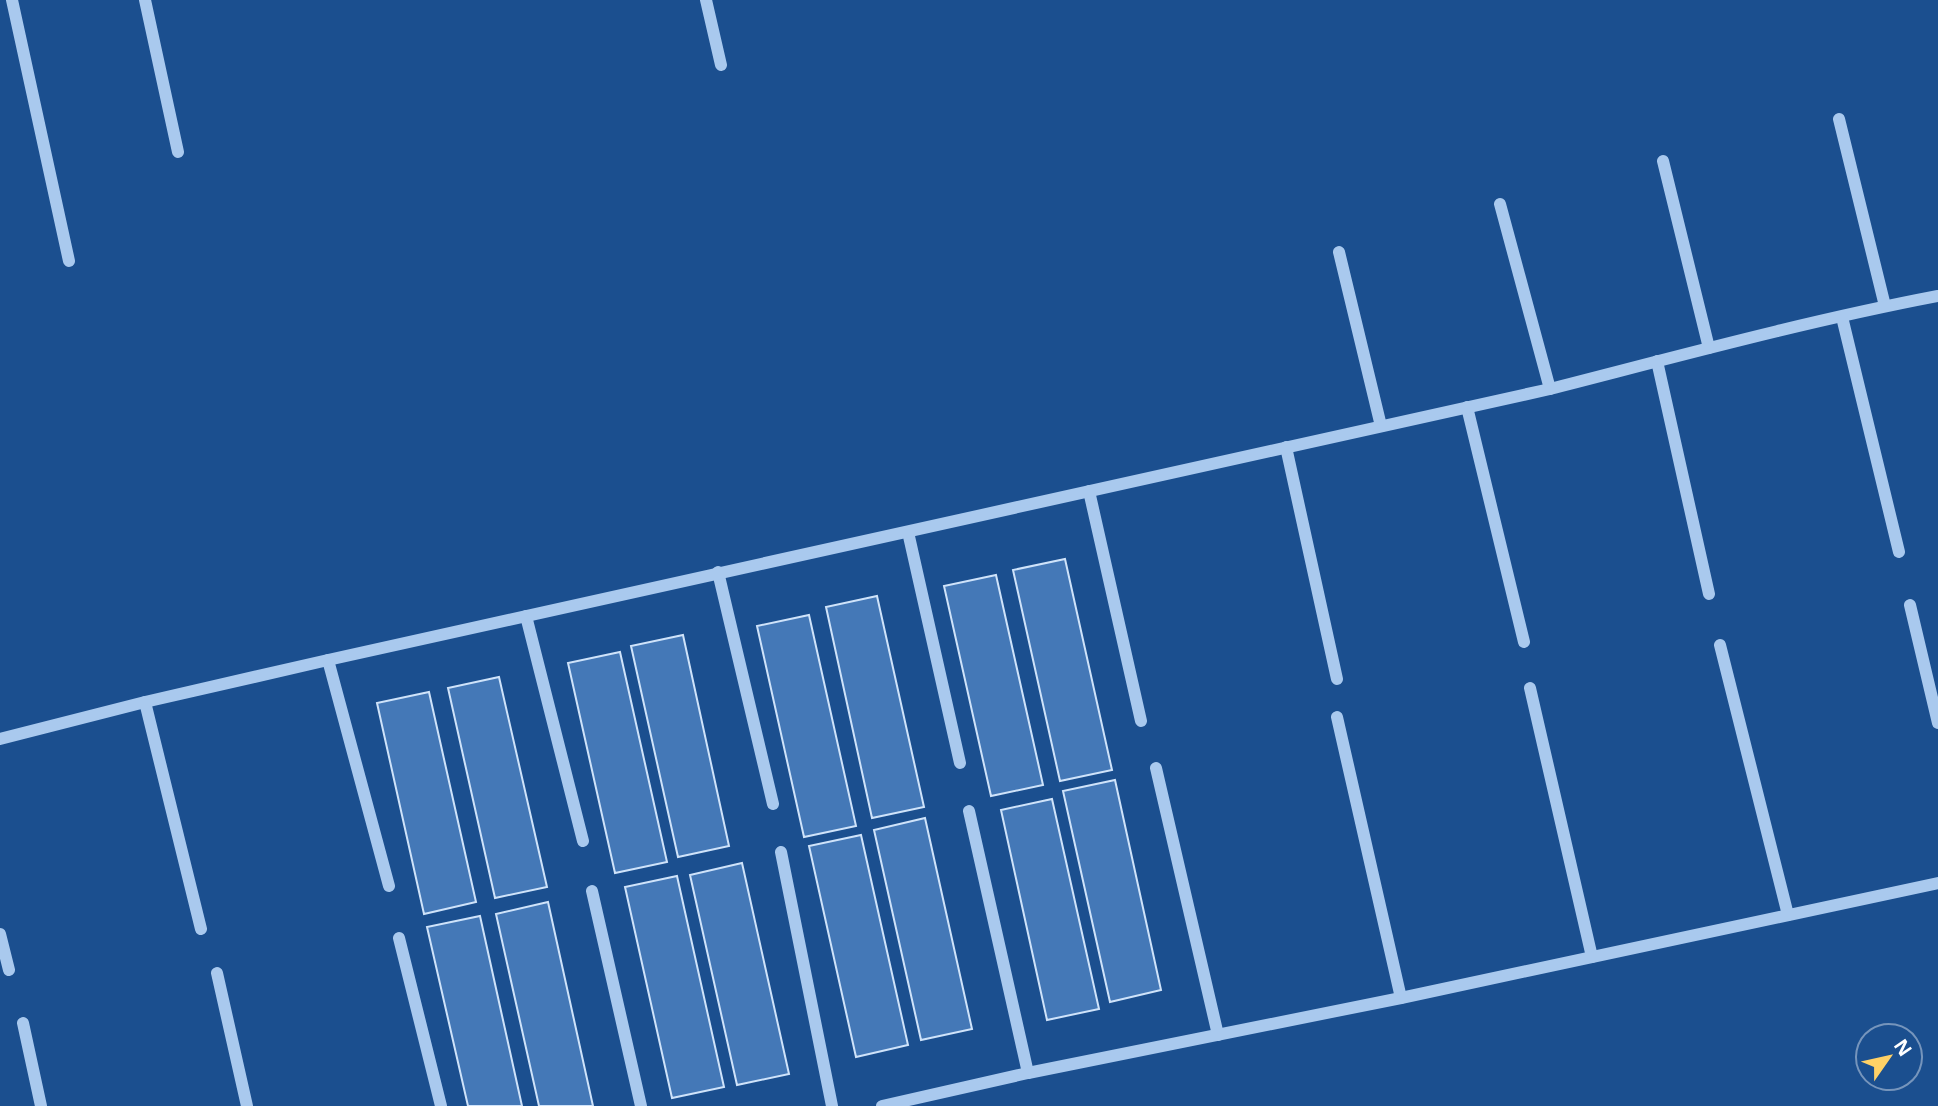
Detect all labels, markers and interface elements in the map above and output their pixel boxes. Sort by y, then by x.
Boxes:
north arrow [1854,1022,1924,1092]
text: N [1888,1034,1918,1061]

